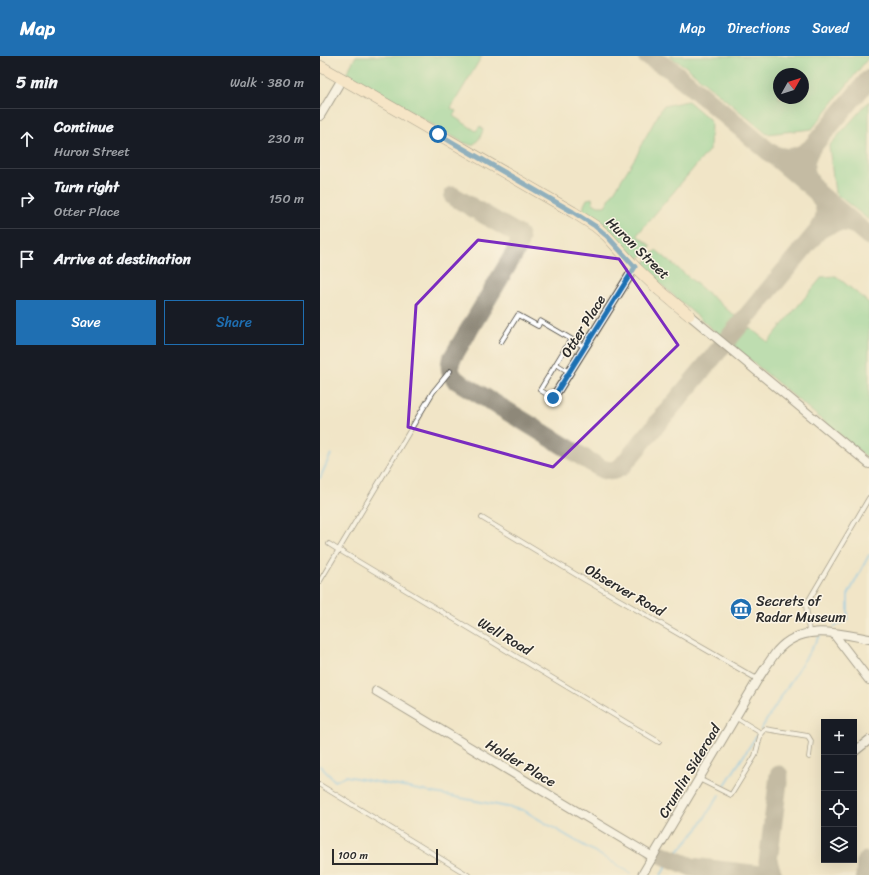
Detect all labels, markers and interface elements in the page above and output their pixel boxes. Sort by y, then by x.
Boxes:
text: Map [20,12,55,45]
text: Map [679,16,705,41]
text: Directions [727,16,790,41]
text: Saved [812,16,849,41]
text: 5 min [16,67,58,97]
north arrow [773,68,809,104]
text: Walk · 380 m [230,71,304,94]
text: Continue [54,114,114,140]
route start [429,125,447,143]
text: 230 m [268,127,304,150]
icon: ahead [16,128,38,150]
text: Huron Street [54,140,130,163]
text: Turn right [54,174,119,200]
text: 150 m [269,187,304,210]
icon: right [16,188,38,210]
text: Otter Place [54,200,119,223]
street label: Huron Street [600,211,676,286]
text: Arrive at destination [54,246,191,272]
icon: arrive [16,248,38,270]
street label: Otter Place [554,290,613,363]
button: Save [16,300,156,345]
button: Share [164,300,304,345]
route end [544,389,562,407]
street label: Observer Road [580,557,671,624]
place label: Secrets of Radar Museum [756,589,846,630]
museum icon: Secrets of Radar Museum [728,596,754,622]
street label: Well Road [473,610,538,663]
street label: Crumlin Sideroad [651,718,728,823]
map controls [821,719,857,863]
button: + [821,719,857,755]
street label: Holder Place [481,732,561,794]
button: − [821,755,857,791]
button: locate [821,791,857,827]
button: layers [821,827,857,863]
text: 100 m [338,846,368,865]
scale bar [332,847,438,866]

